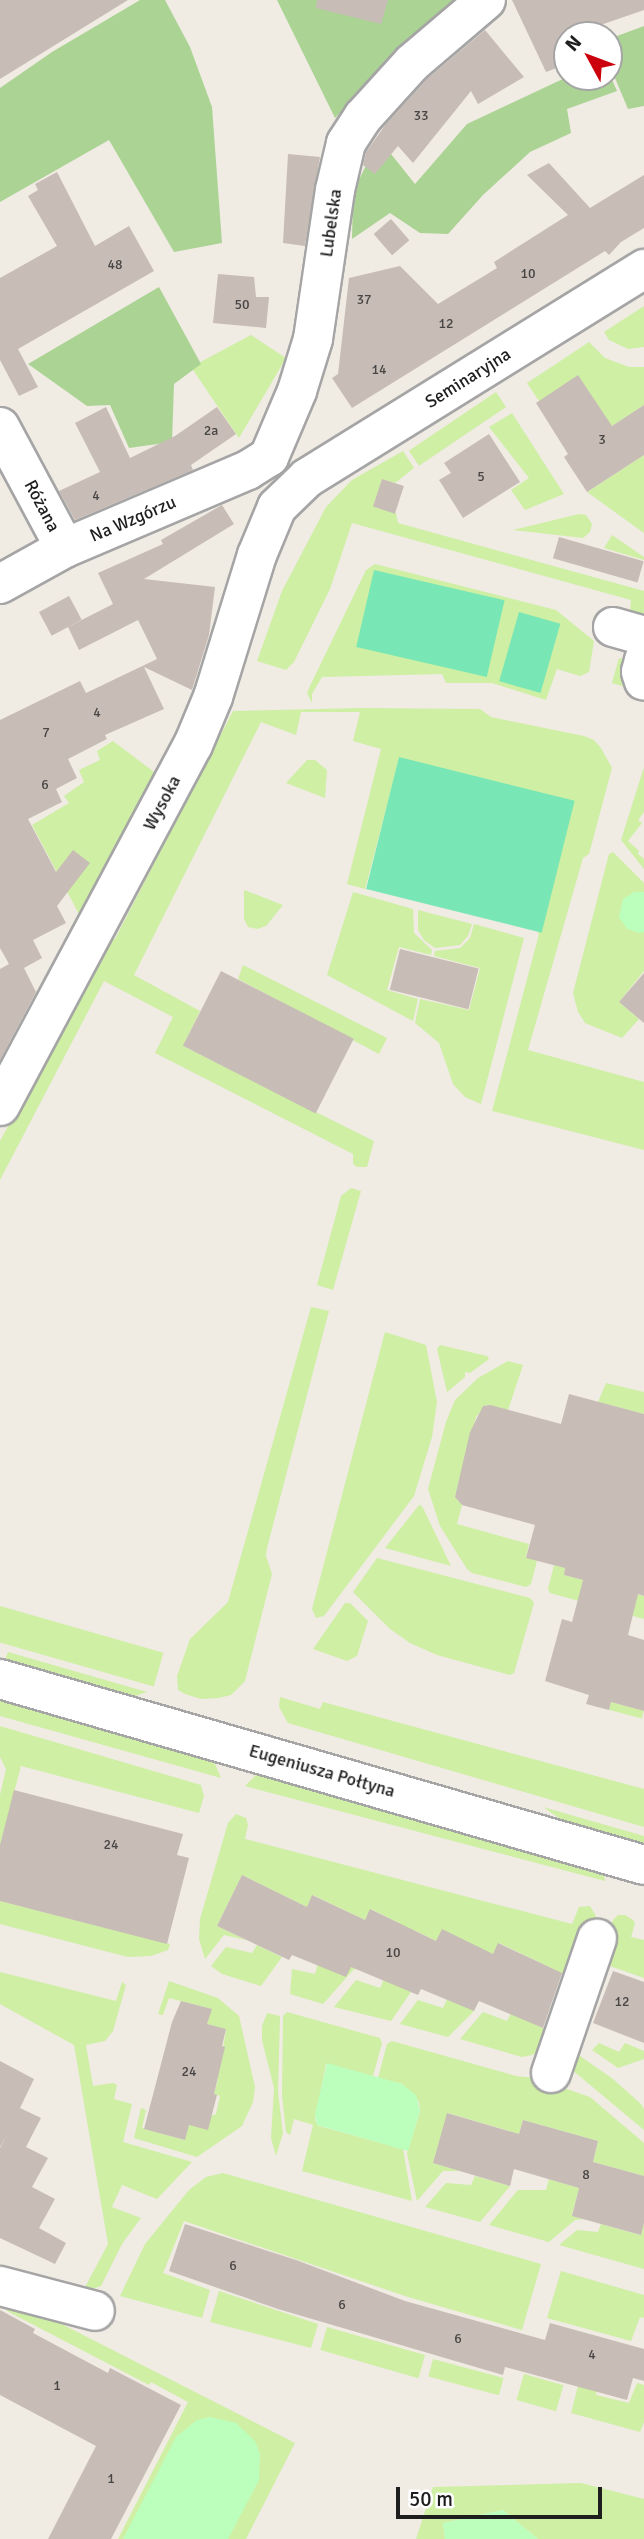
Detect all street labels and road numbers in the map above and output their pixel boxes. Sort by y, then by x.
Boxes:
street label: Lubelska [316,188,346,258]
street label: Seminaryjna [421,343,515,413]
street label: Różana [19,476,65,536]
street label: Na Wzgórzu [87,491,179,547]
street label: Wysoka [139,772,185,834]
street label: Eugeniusza Połtyna [247,1740,397,1802]

